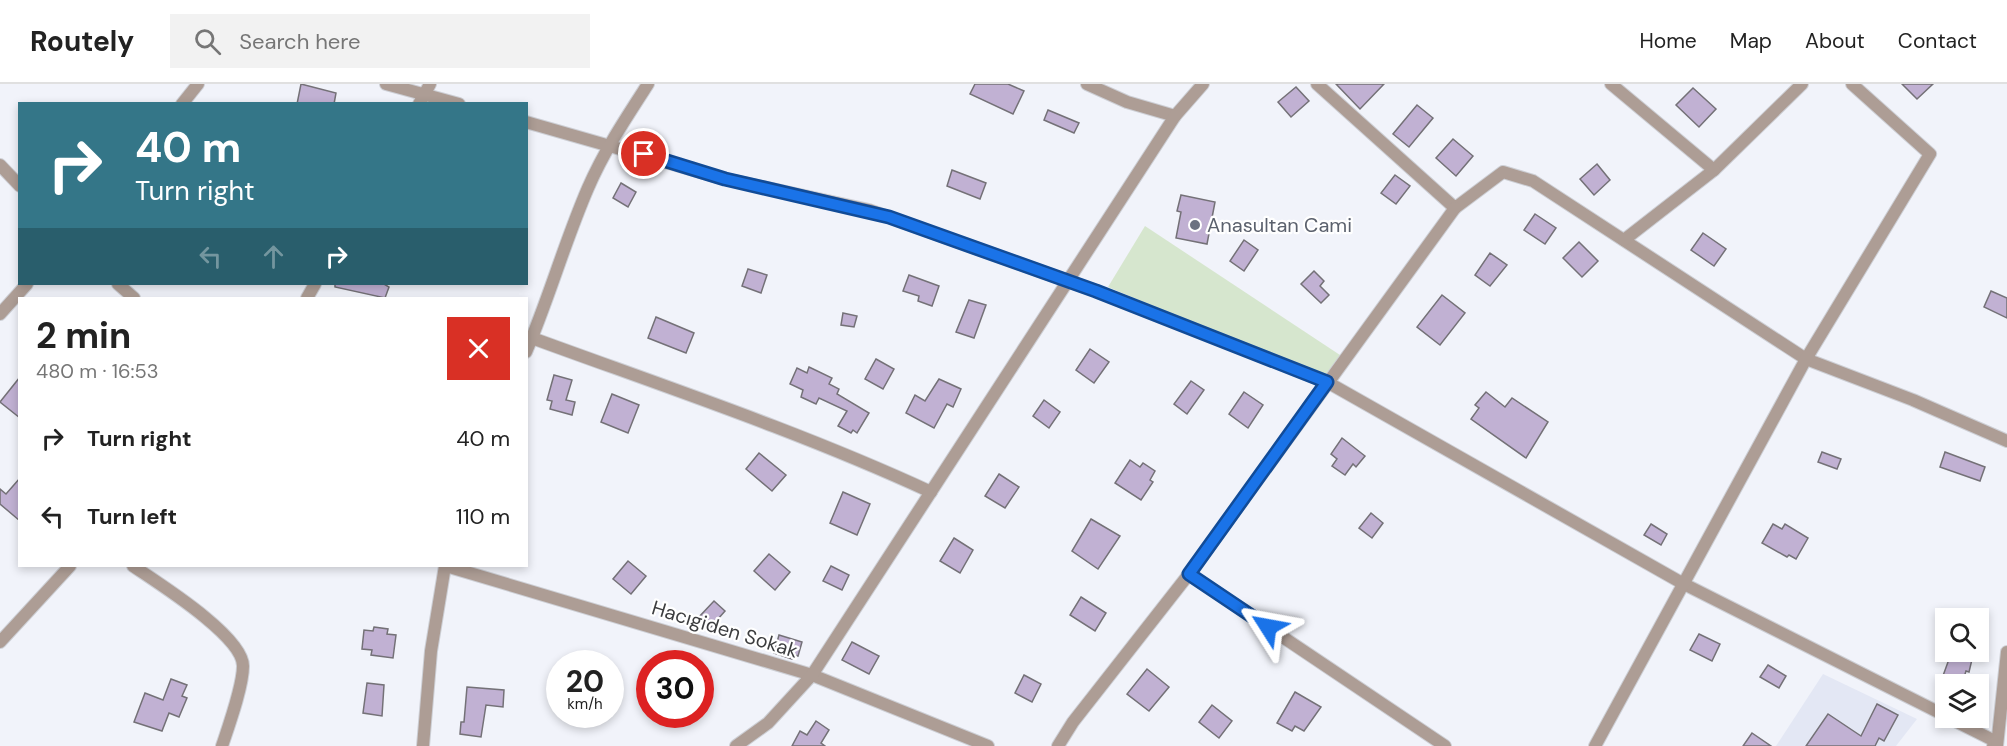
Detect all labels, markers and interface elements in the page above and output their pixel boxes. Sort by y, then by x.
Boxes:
search box [170,14,590,68]
text: Routely [30,23,134,60]
icon: search [191,25,224,58]
text: Search here [239,27,361,56]
text: Home [1639,27,1697,55]
text: Map [1730,27,1772,55]
text: About [1805,27,1865,55]
text: Contact [1898,27,1977,55]
text: 40 m [135,120,241,175]
icon: right [36,126,114,204]
pin [618,128,669,179]
icon: arrive [627,137,660,170]
text: Turn right [135,173,255,208]
place label: Anasultan Cami [1207,212,1352,238]
marker: Anasultan Cami [1188,218,1202,232]
icon: left [194,240,227,273]
icon: ahead [257,240,290,273]
icon: right [320,240,353,273]
text: 2 min [36,312,131,359]
button: close [447,317,510,380]
text: 480 m · 16:53 [36,358,159,384]
icon: right [36,422,69,455]
text: Turn right [87,424,192,453]
text: 40 m [456,424,510,453]
icon: left [36,500,69,533]
text: Turn left [87,502,177,531]
text: 110 m [456,502,510,531]
street label: Hacıgiden Sokak [649,594,801,664]
position arrow [1236,595,1300,659]
map controls [1935,608,1989,728]
button: search [1935,608,1989,662]
speed limit sign: 30 [636,650,714,728]
text: 20 [566,662,604,701]
button: layers [1935,674,1989,728]
text: km/h [567,694,603,714]

